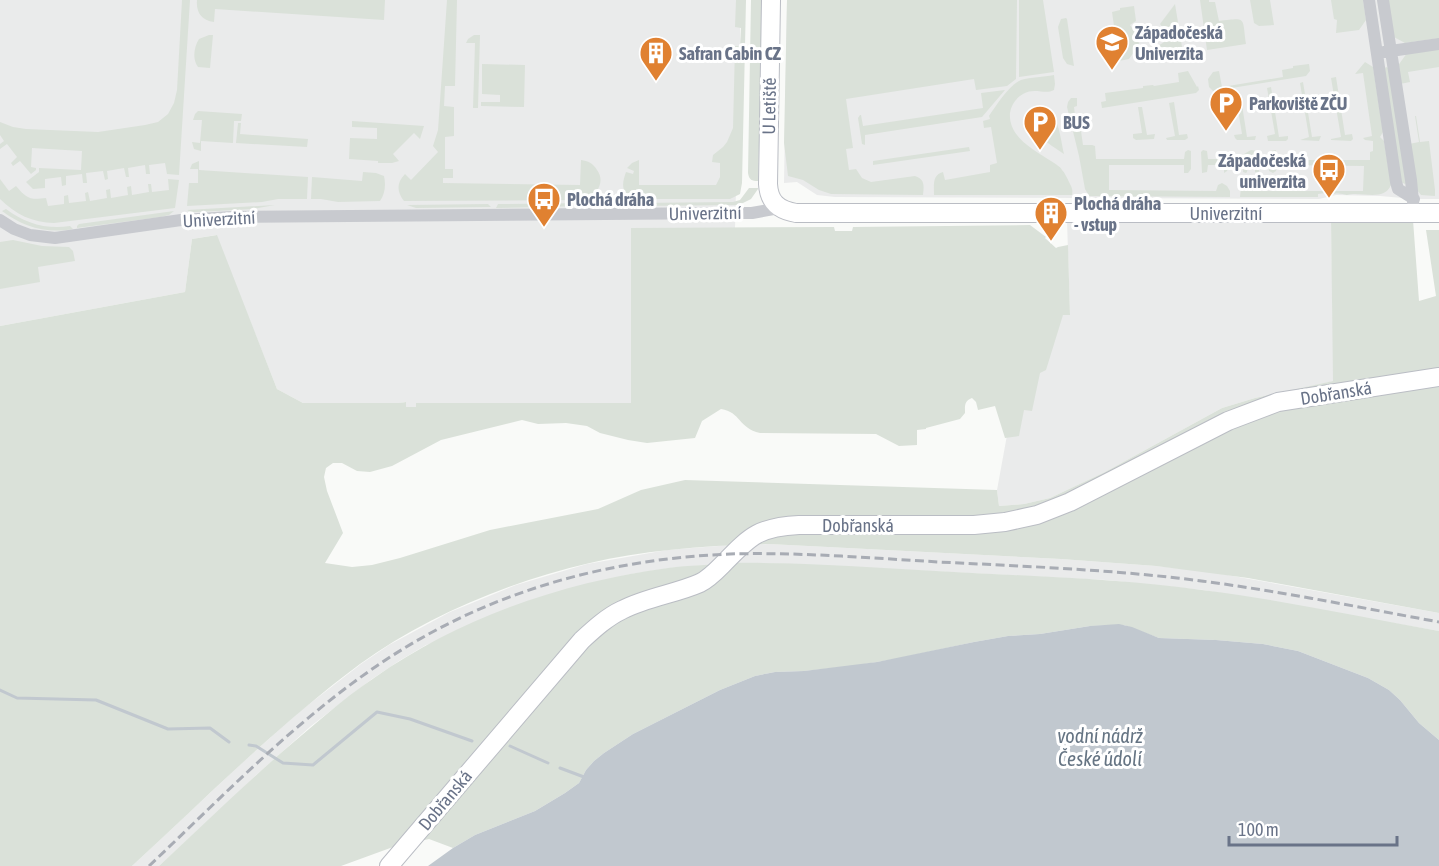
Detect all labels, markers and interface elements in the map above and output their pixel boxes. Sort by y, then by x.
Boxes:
place label: Západočeská Univerzita [1135,22,1223,64]
school or university icon: Západočeská Univerzita [1094,24,1130,71]
building icon: Safran Cabin CZ [638,35,674,82]
place label: Safran Cabin CZ [679,43,782,64]
street label: U Letiště [758,77,780,135]
parking icon: Parkoviště ZČU [1208,85,1244,132]
place label: Parkoviště ZČU [1249,93,1347,114]
parking icon: BUS [1022,104,1058,151]
place label: BUS [1063,112,1090,133]
place label: Západočeská univerzita [1218,150,1306,192]
bus stop icon: Západočeská univerzita [1311,152,1347,199]
bus stop icon: Plochá dráha [526,181,562,228]
place label: Plochá dráha [567,189,654,210]
place label: Plochá dráha - vstup [1074,193,1161,235]
building icon: Plochá dráha - vstup [1033,195,1069,242]
street label: Univerzitní [668,202,742,224]
street label: Univerzitní [1190,203,1262,224]
street label: Univerzitní [182,207,256,231]
street label: Dobřanská [1299,377,1373,409]
street label: Dobřanská [822,515,894,536]
water label: vodní nádrž České údolí [1057,724,1144,770]
street label: Dobřanská [414,766,476,834]
scale bar [1229,809,1397,847]
text: 100 m [1238,819,1279,840]

